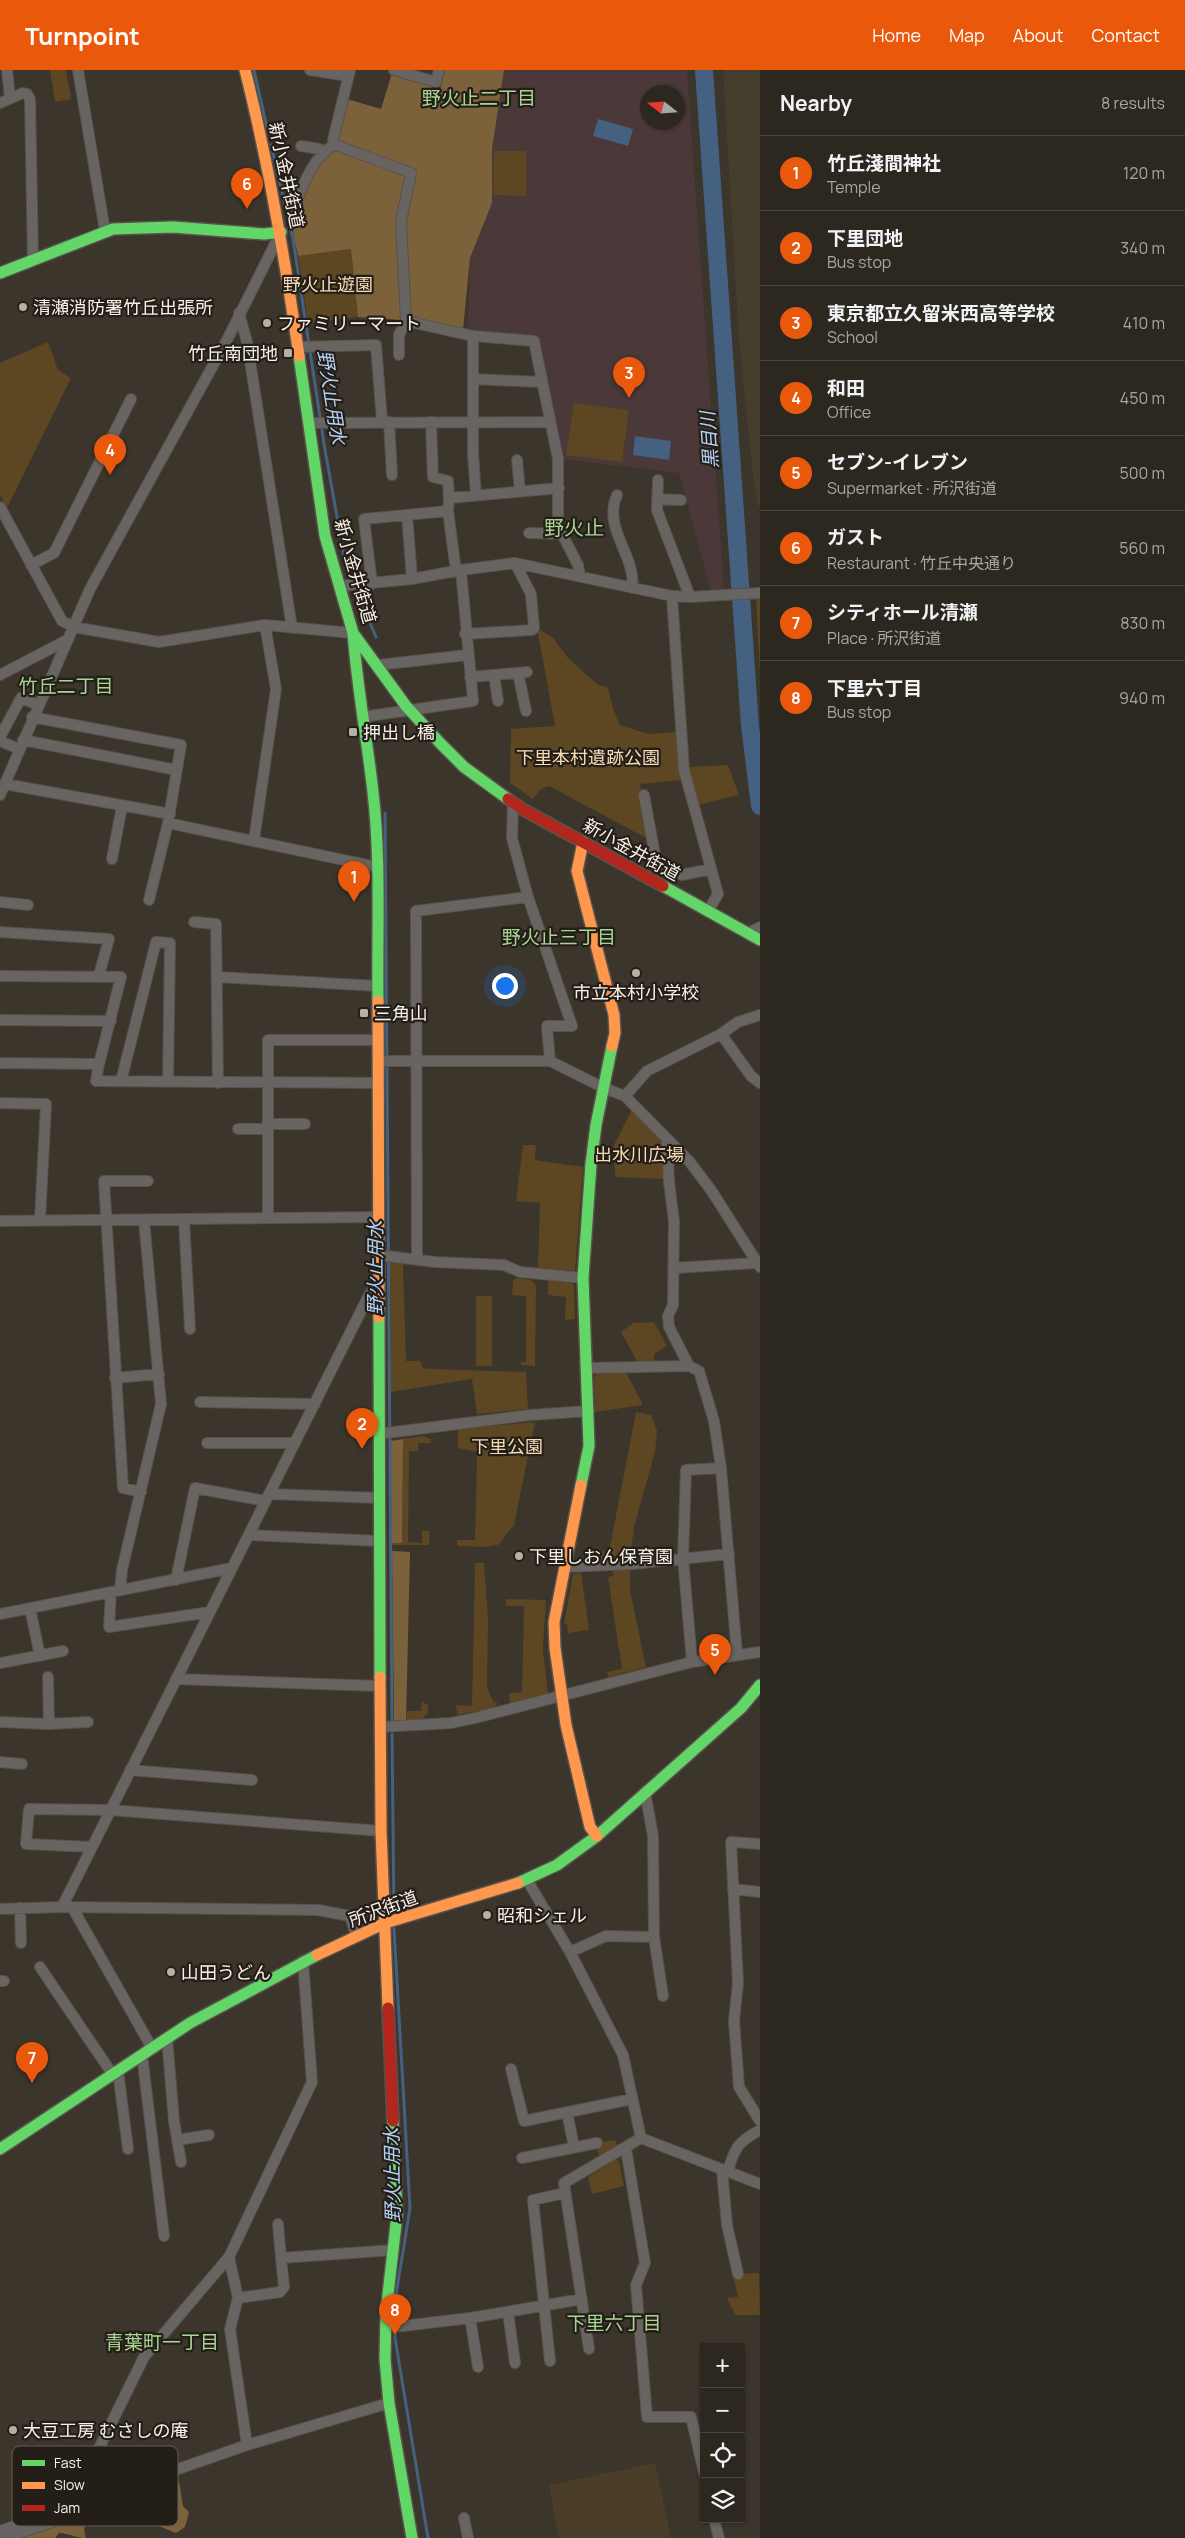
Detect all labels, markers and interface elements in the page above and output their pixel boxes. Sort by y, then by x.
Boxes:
text: Turnpoint [25,19,140,52]
text: Home [872,23,921,47]
text: Map [949,23,985,47]
text: About [1013,23,1063,47]
text: Contact [1091,23,1160,47]
district label: 野火止二丁目 [422,85,536,111]
north arrow [640,85,685,130]
text: Nearby [780,89,852,117]
text: 8 results [1101,92,1165,114]
street label: 新小金井街道 [264,120,310,230]
text: 竹丘淺間神社 [827,150,941,176]
text: 1 [792,162,800,184]
text: 120 m [1123,162,1165,184]
pin: 6 [231,168,263,209]
text: Temple [827,176,881,198]
text: 下里団地 [827,225,903,251]
text: 2 [791,237,801,259]
text: 340 m [1120,237,1165,259]
text: Bus stop [827,251,891,273]
park label: 野火止遊園 [283,272,373,296]
place label: 清瀬消防署竹丘出張所 [33,295,213,319]
text: 東京都立久留米西高等学校 [827,300,1055,326]
marker: 清瀬消防署竹丘出張所 [17,301,29,313]
place label: ファミリーマート [277,311,421,335]
text: 3 [791,312,801,334]
text: 410 m [1123,312,1165,334]
marker: ファミリーマート [261,317,273,329]
text: School [827,326,878,348]
place label: 竹丘南団地 [188,341,278,365]
marker: 竹丘南団地 [282,347,294,359]
water label: 野火止用水 [312,348,353,448]
pin: 3 [613,357,645,398]
text: 和田 [827,375,865,401]
text: 4 [791,387,801,409]
text: 450 m [1120,387,1165,409]
text: Office [827,401,871,423]
water label: 黒目川 [694,409,724,469]
pin: 4 [94,434,126,475]
text: セブン-イレブン [827,449,968,475]
text: 5 [791,462,801,484]
text: 500 m [1119,462,1165,484]
text: Supermarket · 所沢街道 [827,477,997,499]
district label: 野火止 [544,514,604,541]
street label: 新小金井街道 [330,516,382,626]
text: ガスト [827,524,884,550]
text: 6 [791,537,801,559]
text: 560 m [1119,537,1165,559]
text: Restaurant · 竹丘中央通り [827,552,1016,574]
text: シティホール清瀬 [827,599,978,625]
text: 7 [792,612,800,634]
text: 830 m [1120,612,1165,634]
text: Place · 所沢街道 [827,627,941,649]
district label: 竹丘二丁目 [18,673,114,699]
text: 下里六丁目 [827,675,922,701]
text: 8 [791,687,801,709]
text: 940 m [1119,687,1165,709]
text: Bus stop [827,701,891,723]
place label: 押出し橋 [363,720,435,744]
marker: 押出し橋 [347,726,359,738]
park label: 下里本村遺跡公園 [516,745,660,769]
street label: 新小金井街道 [579,812,685,886]
pin: 1 [338,861,370,902]
district label: 野火止三丁目 [502,924,616,950]
marker: 市立本村小学校 [630,967,642,979]
your location [492,973,518,999]
place label: 市立本村小学校 [573,980,699,1004]
place label: 三角山 [374,1001,428,1025]
marker: 三角山 [358,1007,370,1019]
park label: 出水川広場 [594,1142,684,1166]
water label: 野火止用水 [362,1219,388,1316]
pin: 2 [346,1408,378,1449]
park label: 下里公園 [471,1434,543,1458]
place label: 下里しおん保育園 [529,1544,673,1568]
marker: 下里しおん保育園 [513,1550,525,1562]
pin: 5 [699,1634,731,1675]
street label: 所沢街道 [345,1884,421,1932]
place label: 昭和シェル [497,1903,587,1927]
marker: 昭和シェル [481,1909,493,1921]
place label: 山田うどん [181,1960,271,1984]
marker: 山田うどん [165,1966,177,1978]
pin: 7 [16,2042,48,2083]
water label: 野火止用水 [378,2125,406,2223]
pin: 8 [379,2294,411,2335]
district label: 下里六丁目 [566,2310,662,2336]
district label: 青葉町一丁目 [105,2329,219,2355]
map controls [700,2343,745,2523]
button: + [700,2343,745,2388]
button: − [700,2388,745,2433]
place label: 大豆工房 むさしの庵 [23,2418,189,2442]
marker: 大豆工房 むさしの庵 [7,2424,19,2436]
button: locate [700,2433,745,2478]
legend [12,2446,178,2526]
text: Fast [54,2453,82,2472]
text: Slow [54,2475,85,2494]
button: layers [700,2478,745,2523]
text: Jam [54,2498,80,2517]

